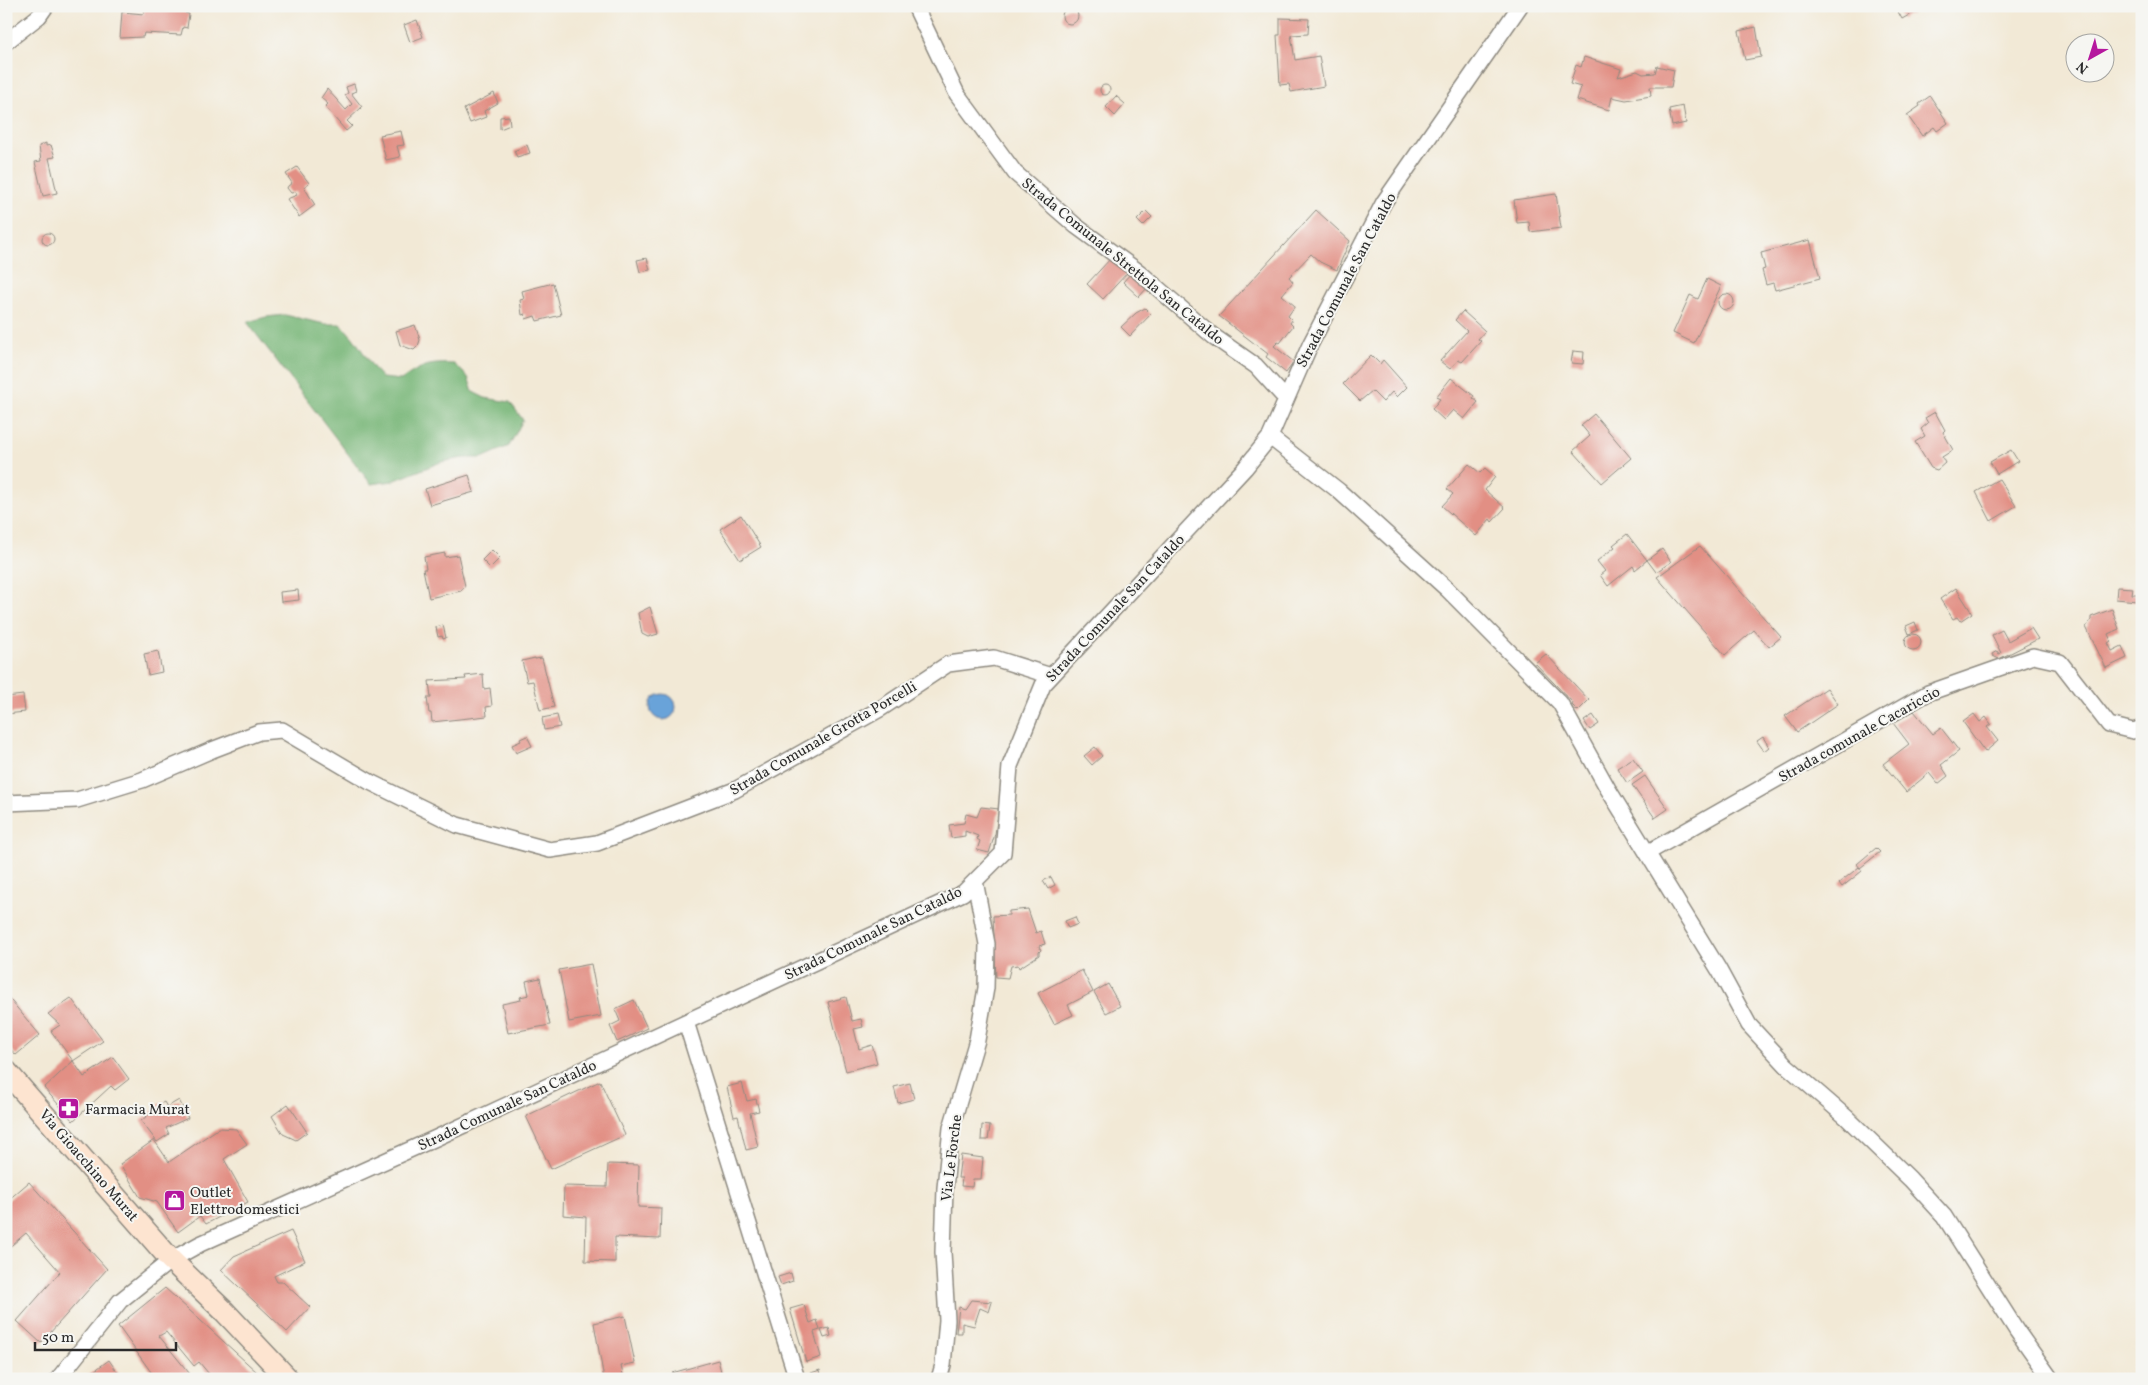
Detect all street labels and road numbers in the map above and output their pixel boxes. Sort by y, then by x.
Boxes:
street label: Strada Comunale Strettola San Cataldo [1016,174,1228,351]
street label: Strada Comunale San Cataldo [1292,190,1402,372]
street label: Strada Comunale San Cataldo [1042,530,1190,688]
street label: Strada Comunale Grotta Porcelli [726,677,921,802]
street label: Strada comunale Cacariccio [1775,682,1944,789]
street label: Strada Comunale San Cataldo [781,882,966,987]
street label: Strada Comunale San Cataldo [415,1056,601,1157]
street label: Via Gioacchino Murat [33,1105,143,1227]
street label: Via Le Forche [937,1114,968,1203]

